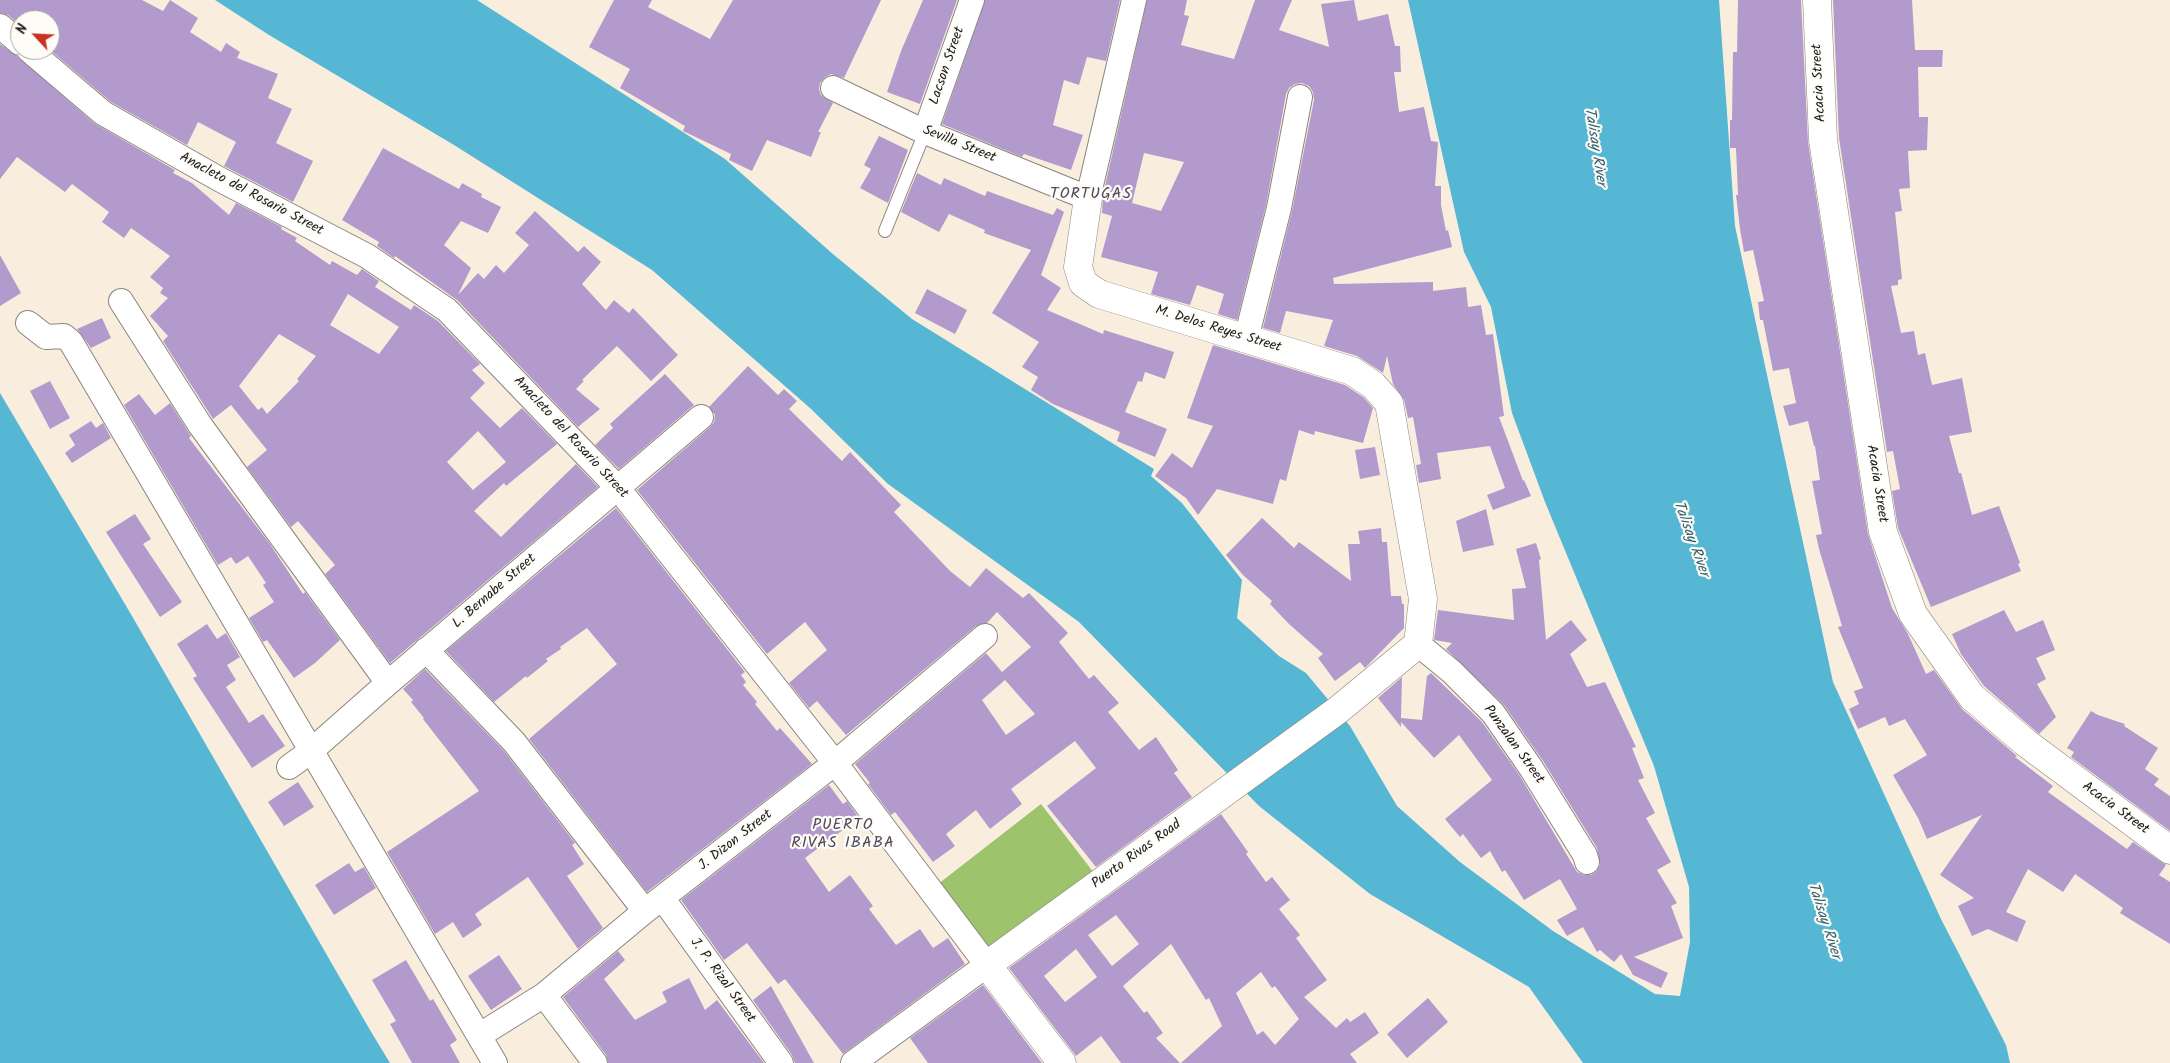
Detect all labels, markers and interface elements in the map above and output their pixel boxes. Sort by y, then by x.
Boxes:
north arrow [10,10,60,60]
text: N [10,20,34,38]
street label: Lacson Street [927,25,969,107]
street label: Acacia Street [1810,43,1830,123]
water label: Talisay River [1579,107,1609,187]
street label: Sevilla Street [920,123,998,167]
street label: Anacleto del Rosario Street [176,150,326,240]
district label: TORTUGAS [1049,185,1133,205]
street label: M. Delos Reyes Street [1153,303,1283,357]
street label: Anacleto del Rosario Street [509,374,631,502]
street label: Acacia Street [1862,444,1890,524]
water label: Talisay River [1668,499,1712,579]
street label: L. Bernabe Street [450,551,540,633]
street label: Punzalan Street [1479,702,1547,788]
street label: Acacia Street [2078,779,2152,839]
street label: J. Dizon Street [696,807,776,875]
district label: PUERTO RIVAS IBABA [790,816,896,854]
street label: Puerto Rivas Road [1089,817,1185,893]
water label: Talisay River [1802,881,1844,961]
street label: J. P. Rizal Street [686,935,758,1027]

